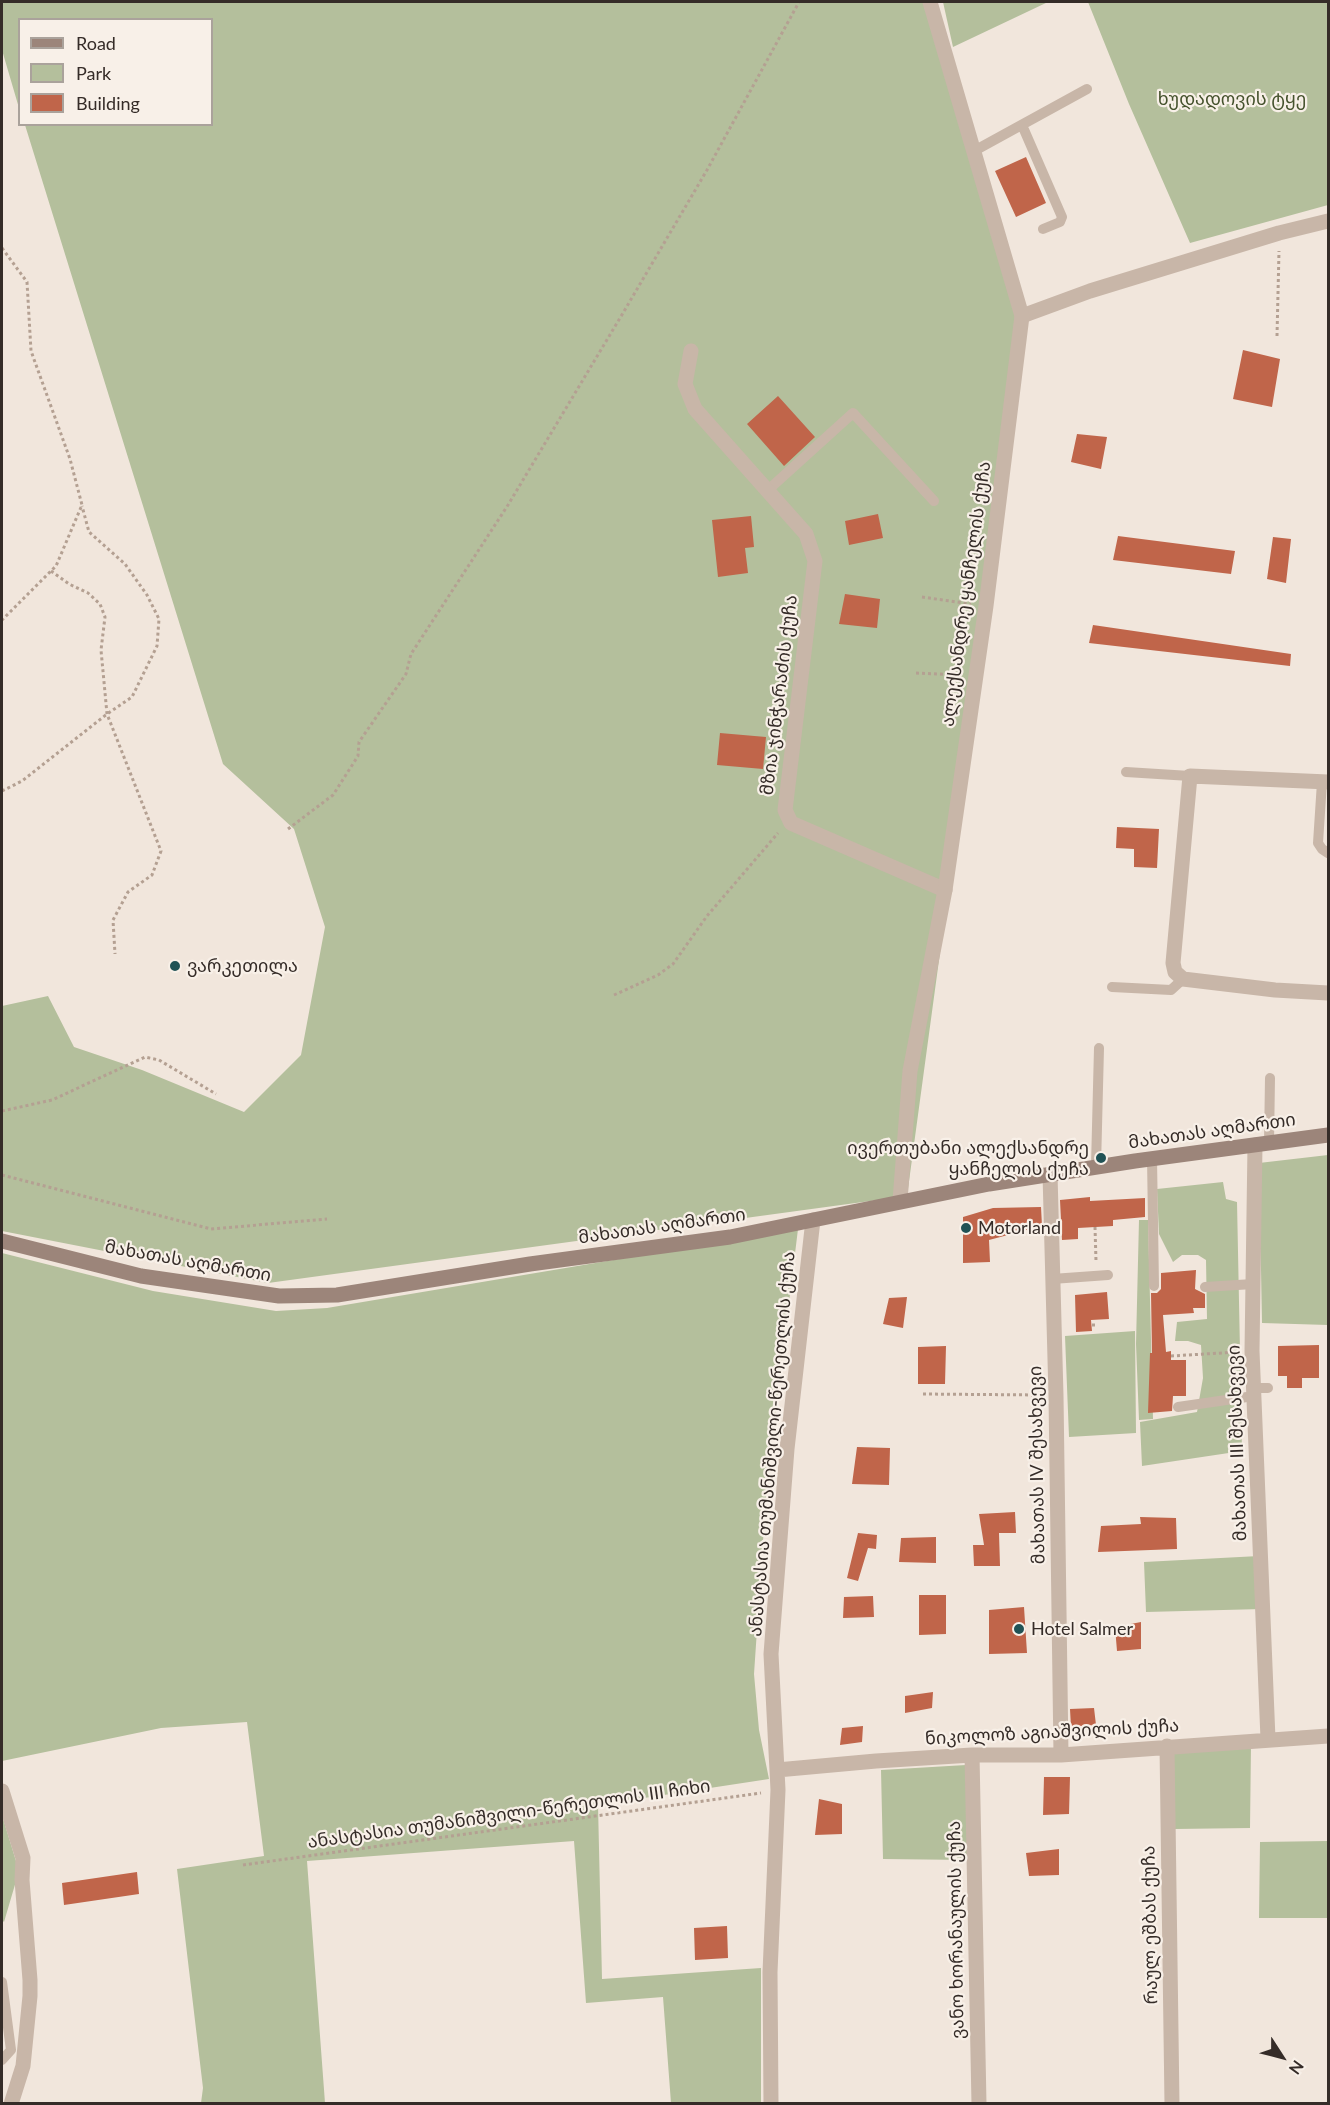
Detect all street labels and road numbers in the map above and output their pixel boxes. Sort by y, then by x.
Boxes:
street label: ალექსანდრე ყანჩელის ქუჩა [937,460,995,728]
street label: მზია ჯინჭარაძის ქუჩა [756,594,802,796]
street label: მახათას აღმართი [1127,1109,1297,1153]
street label: მახათას აღმართი [577,1204,747,1248]
street label: მახათას აღმართი [103,1236,273,1286]
street label: ანასტასია თუმანიშვილი-წერეთლის ქუჩა [744,1251,800,1637]
street label: მახათას III შესახვევი [1223,1344,1251,1542]
street label: მახათას IV შესახვევი [1024,1365,1050,1565]
street label: ნიკოლოზ აგიაშვილის ქუჩა [924,1715,1180,1749]
street label: ანასტასია თუმანიშვილი-წერეთლის III ჩიხი [306,1775,712,1853]
street label: ვანო ხორანაულის ქუჩა [943,1821,969,2039]
street label: რაულ ეშბას ქუჩა [1138,1845,1162,2005]

